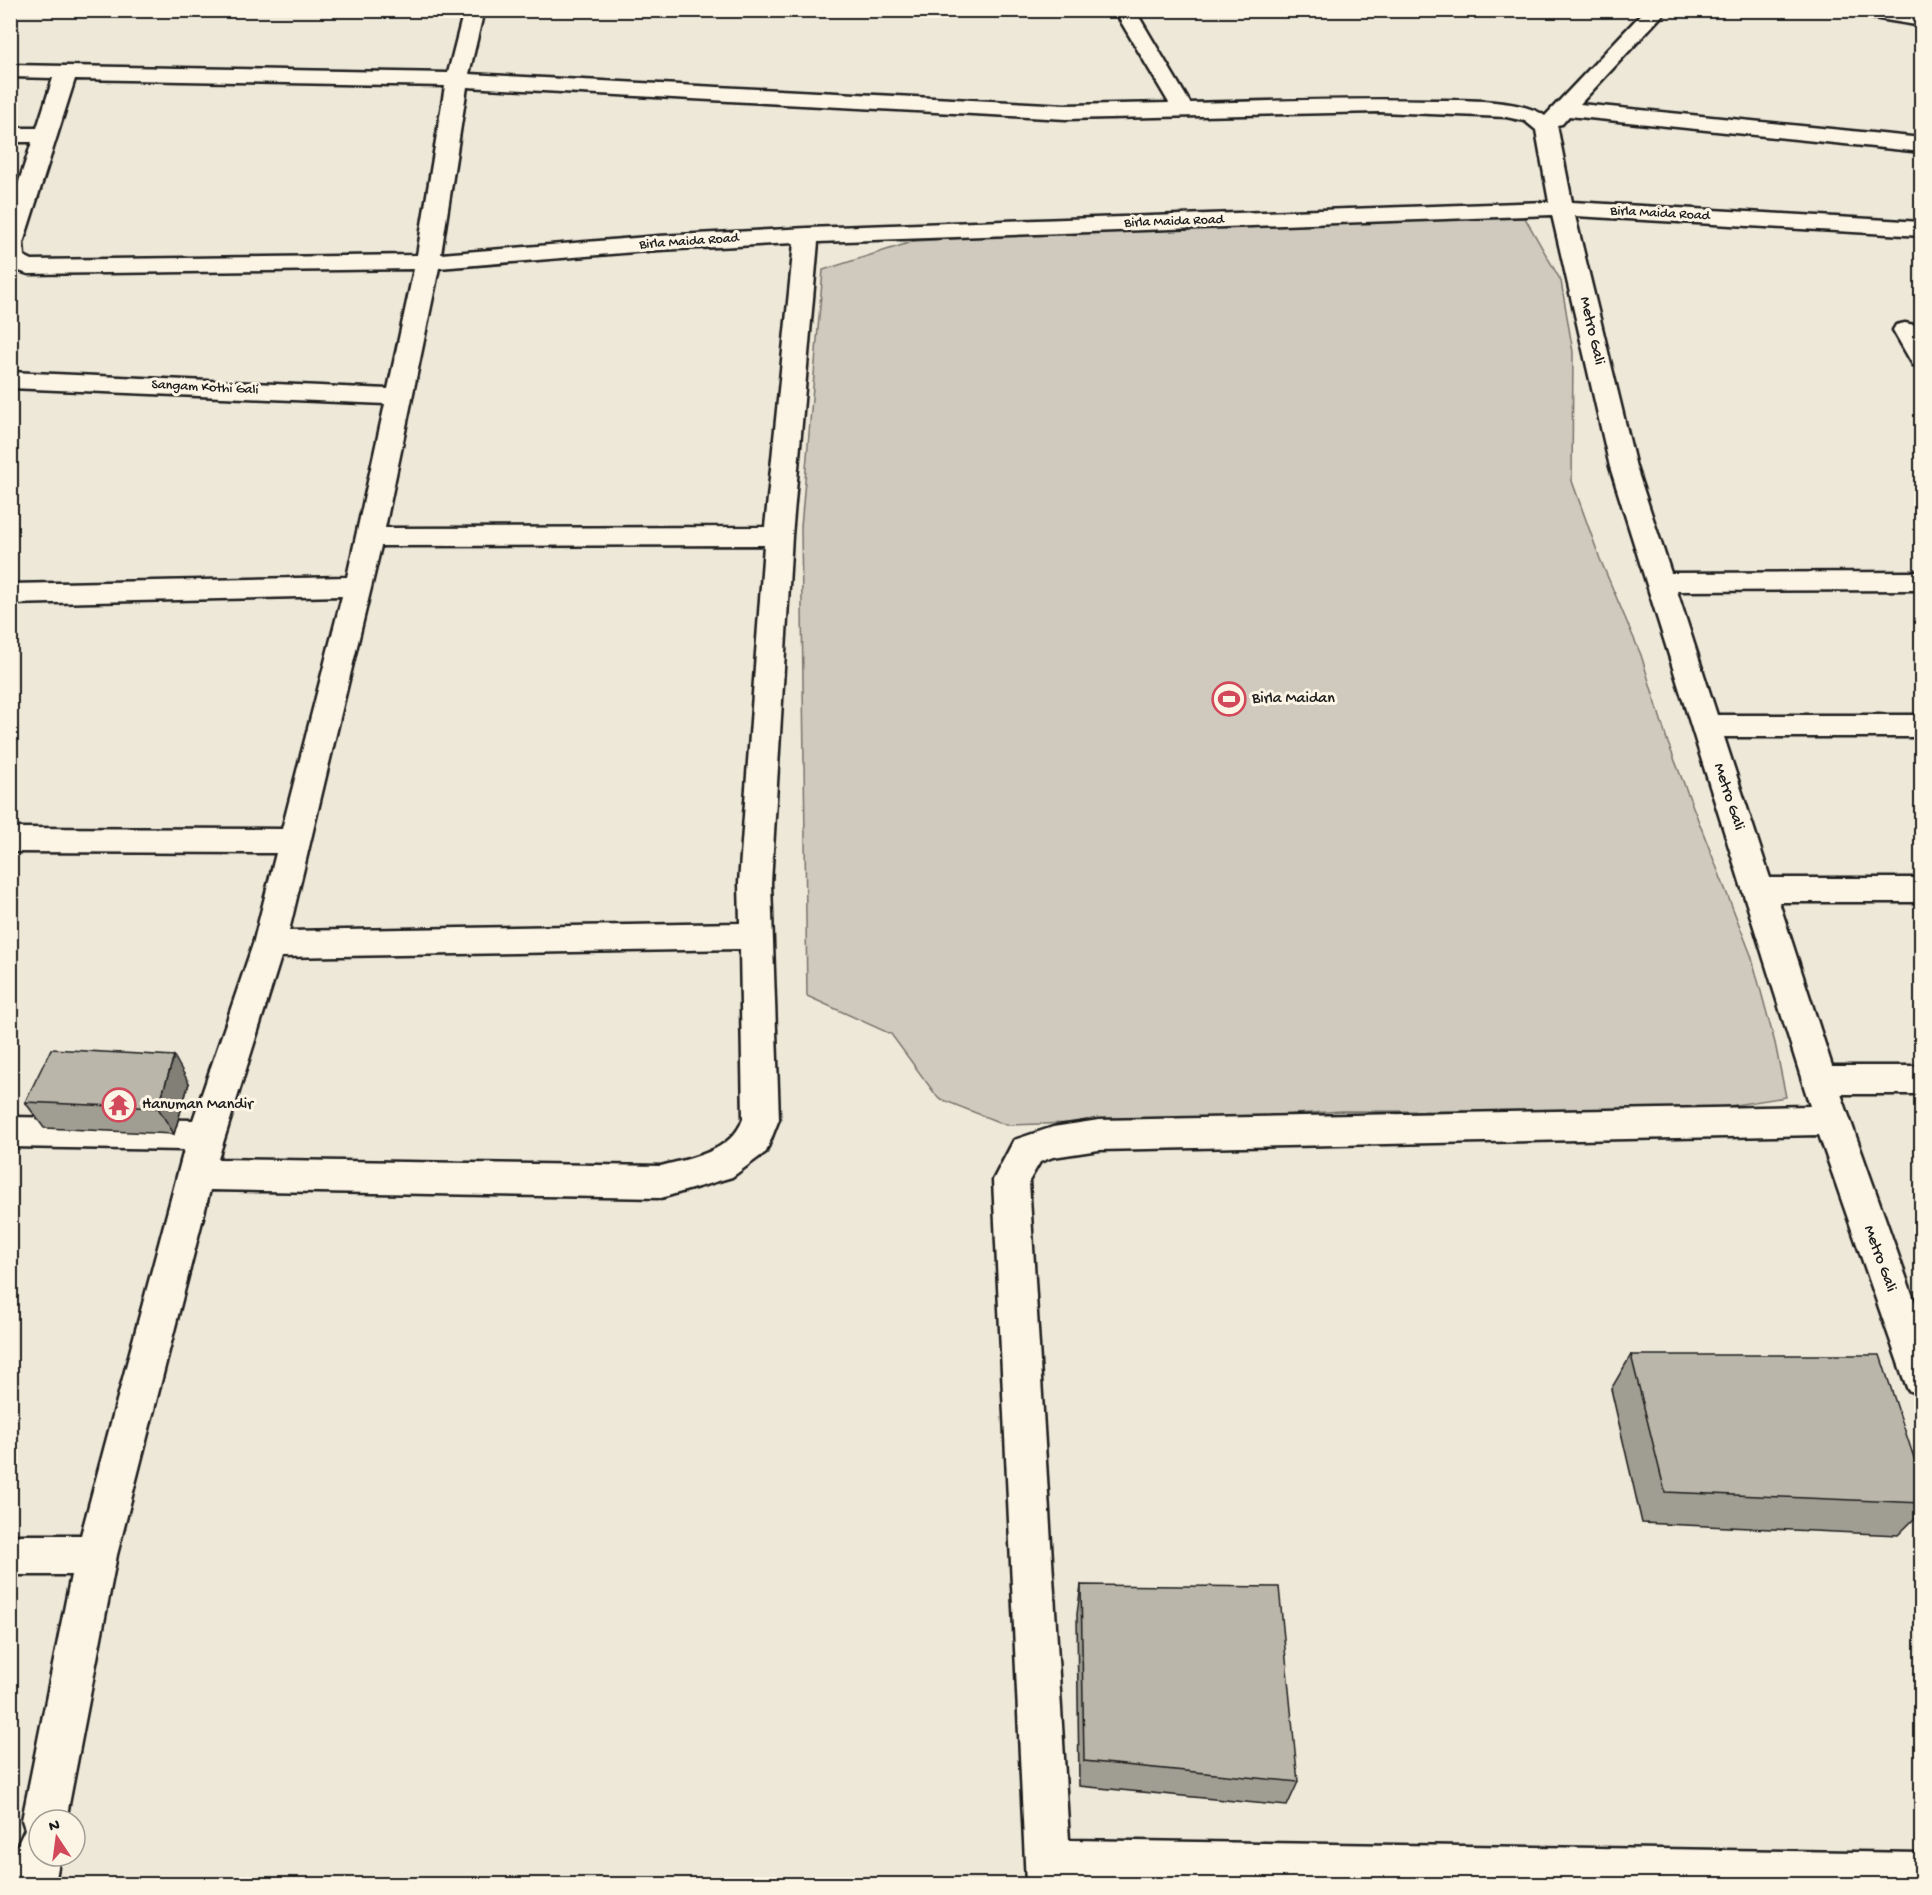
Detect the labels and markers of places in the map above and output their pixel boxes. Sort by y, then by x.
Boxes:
sports icon: Birla Maidan [1211,681,1247,717]
place label: Birla Maidan [1251,690,1335,709]
temple icon: Hanuman Mandir [101,1087,137,1123]
place label: Hanuman Mandir [142,1096,254,1115]

